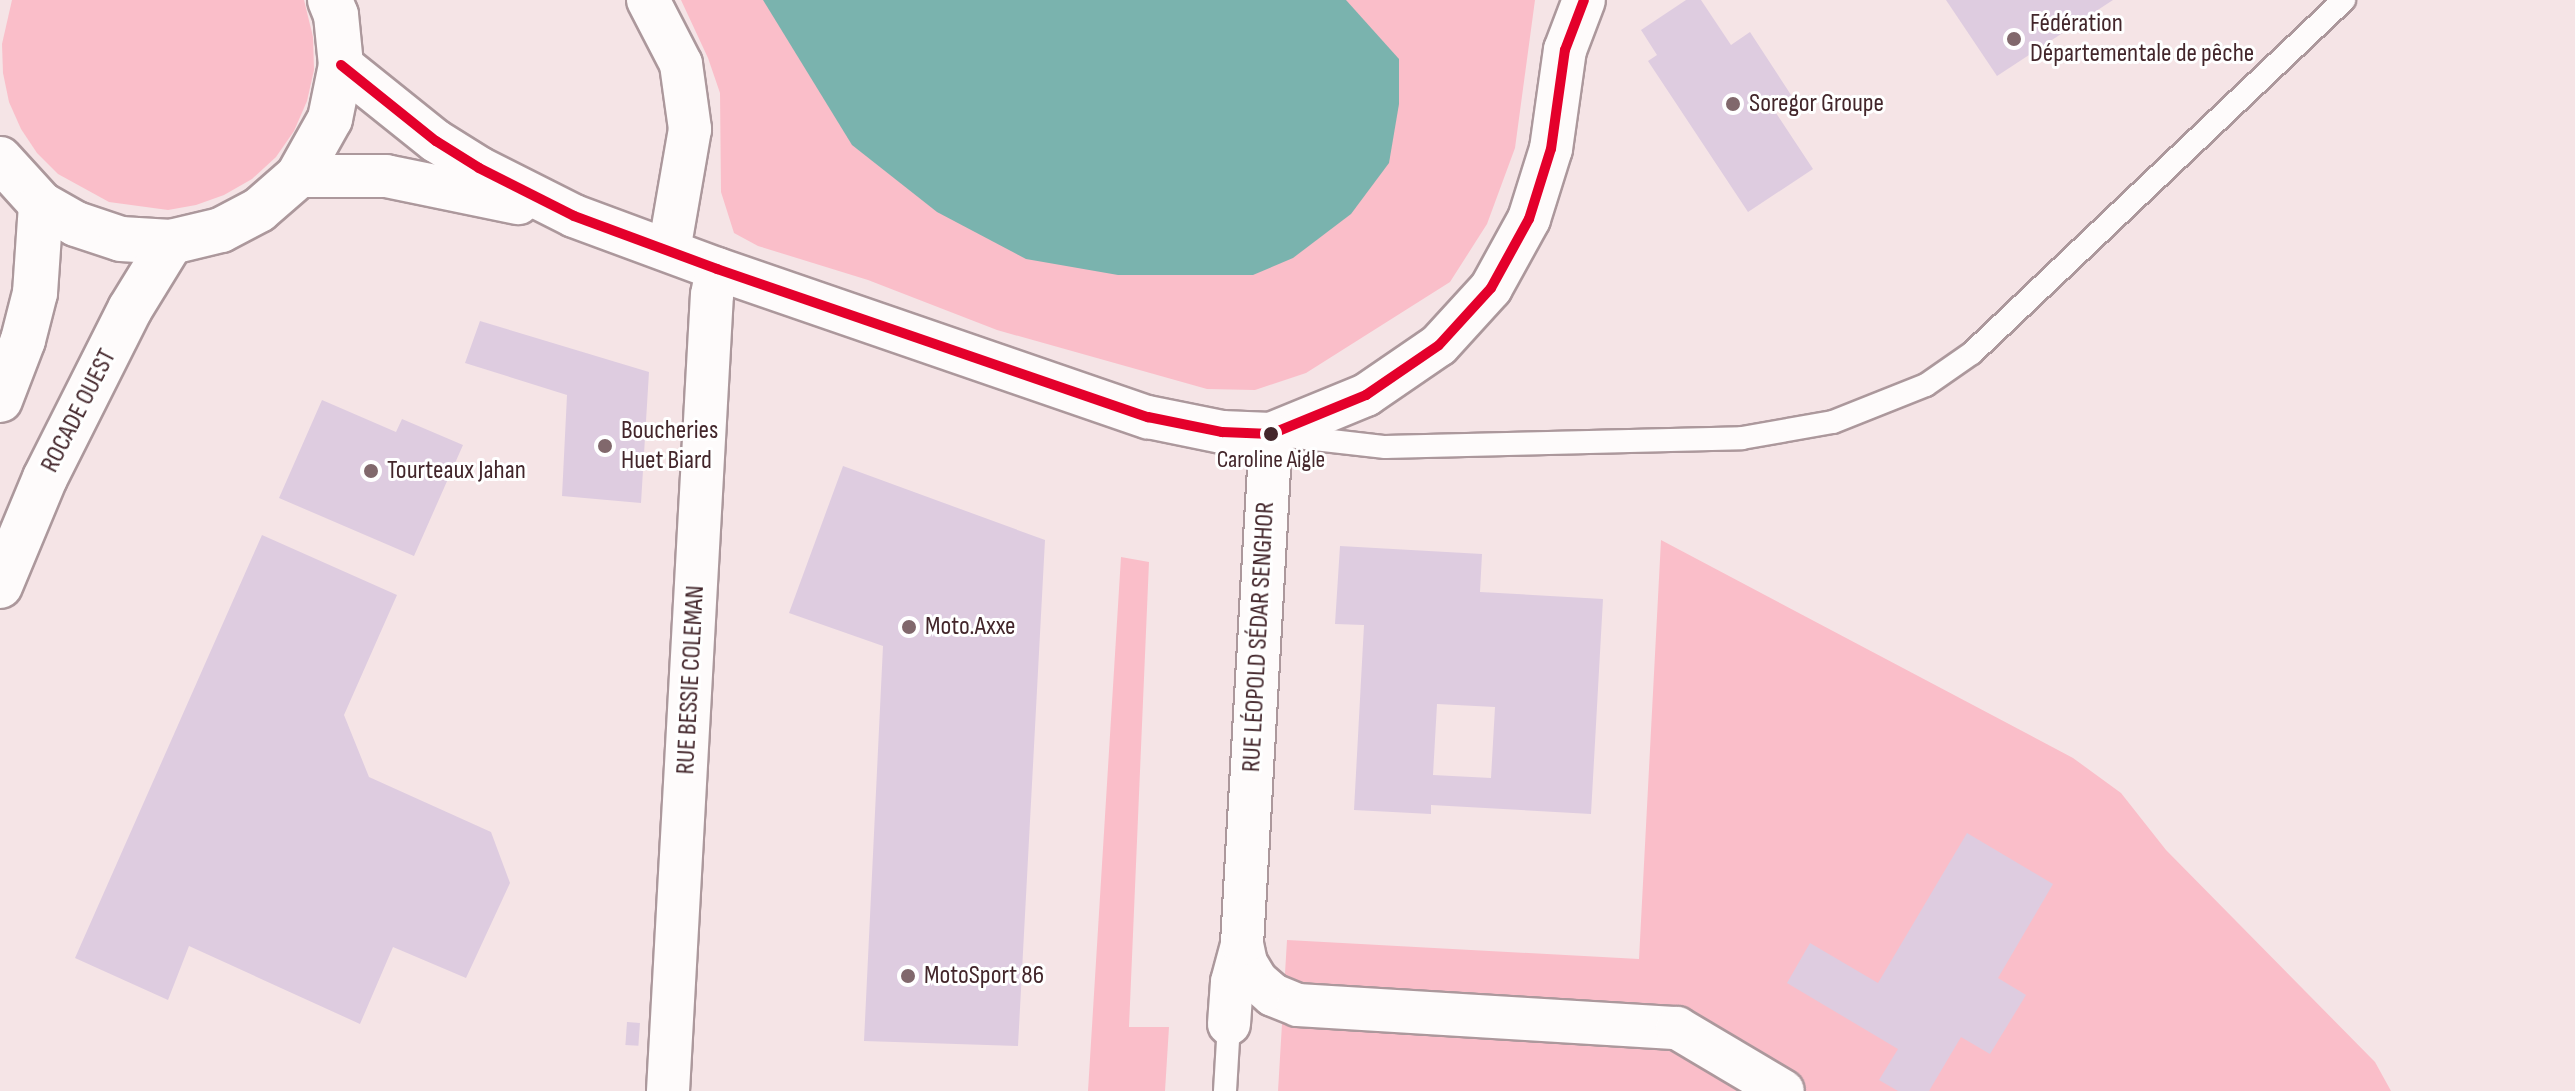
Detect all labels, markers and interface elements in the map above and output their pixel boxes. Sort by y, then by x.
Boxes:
place label: Fédération Départementale de pêche [2030,8,2254,70]
marker: Fédération Départementale de pêche [2005,30,2023,48]
place label: Soregor Groupe [1749,88,1884,120]
marker: Soregor Groupe [1724,95,1742,113]
street label: ROCADE OUEST [35,344,123,478]
place label: Boucheries Huet Biard [621,415,718,476]
marker: Caroline Aigle [1263,426,1279,442]
marker: Boucheries Huet Biard [596,437,614,455]
place label: Caroline Aigle [1217,446,1325,474]
place label: Tourteaux Jahan [387,455,526,487]
marker: Tourteaux Jahan [362,462,380,480]
street label: RUE LÉOPOLD SÉDAR SENGHOR [1236,501,1282,773]
street label: RUE BESSIE COLEMAN [670,585,712,775]
place label: Moto.Axxe [925,611,1016,643]
marker: Moto.Axxe [900,618,918,636]
place label: MotoSport 86 [924,960,1044,992]
marker: MotoSport 86 [899,967,917,985]

